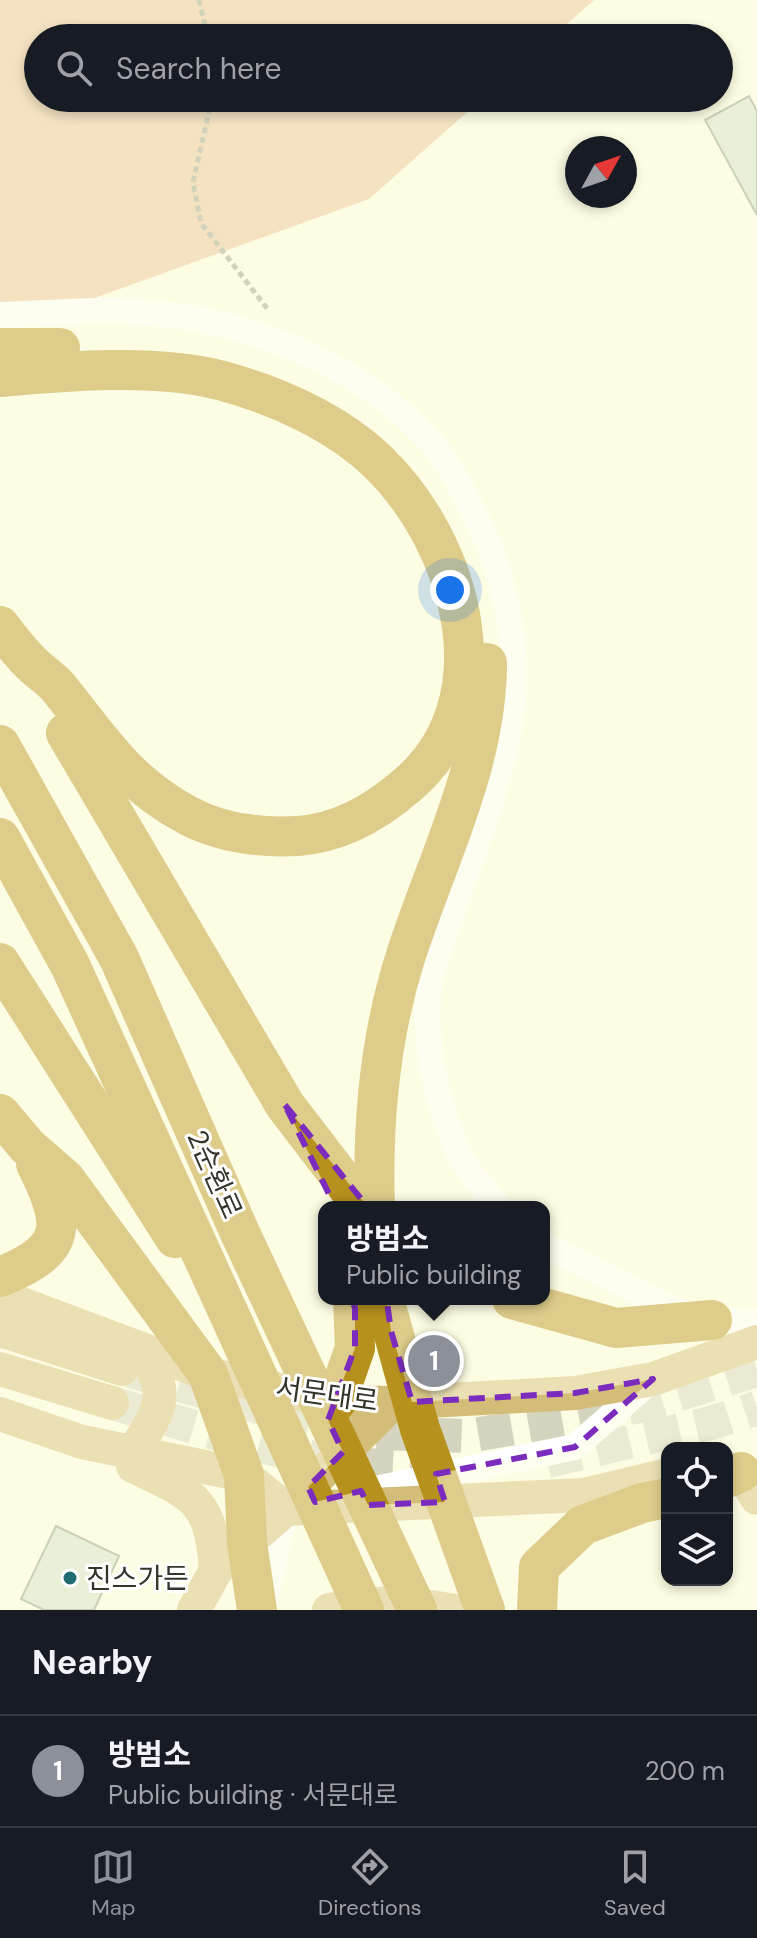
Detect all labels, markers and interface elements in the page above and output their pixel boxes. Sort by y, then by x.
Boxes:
search box [24,24,733,112]
icon: search [52,46,96,90]
text: Search here [116,49,282,88]
north arrow [565,136,637,208]
your location [430,570,470,610]
street label: 2순환로 [179,1124,250,1224]
popup [318,1201,550,1305]
text: 방범소 [346,1219,429,1258]
text: Public building [346,1258,522,1292]
pin: 1 [408,1331,460,1391]
street label: 서문대로 [273,1369,381,1420]
map controls [661,1442,733,1586]
button: locate [661,1442,733,1514]
button: layers [661,1514,733,1586]
place label: 진스가든 [86,1560,189,1597]
marker: 진스가든 [61,1569,79,1587]
text: Nearby [32,1640,152,1685]
text: 방범소 [108,1735,191,1774]
text: 1 [53,1754,63,1788]
text: 200 m [645,1754,725,1788]
text: Public building · 서문대로 [108,1778,398,1812]
tab: Map [91,1845,136,1922]
tab: Directions [318,1845,422,1922]
tab: Saved [604,1845,666,1922]

